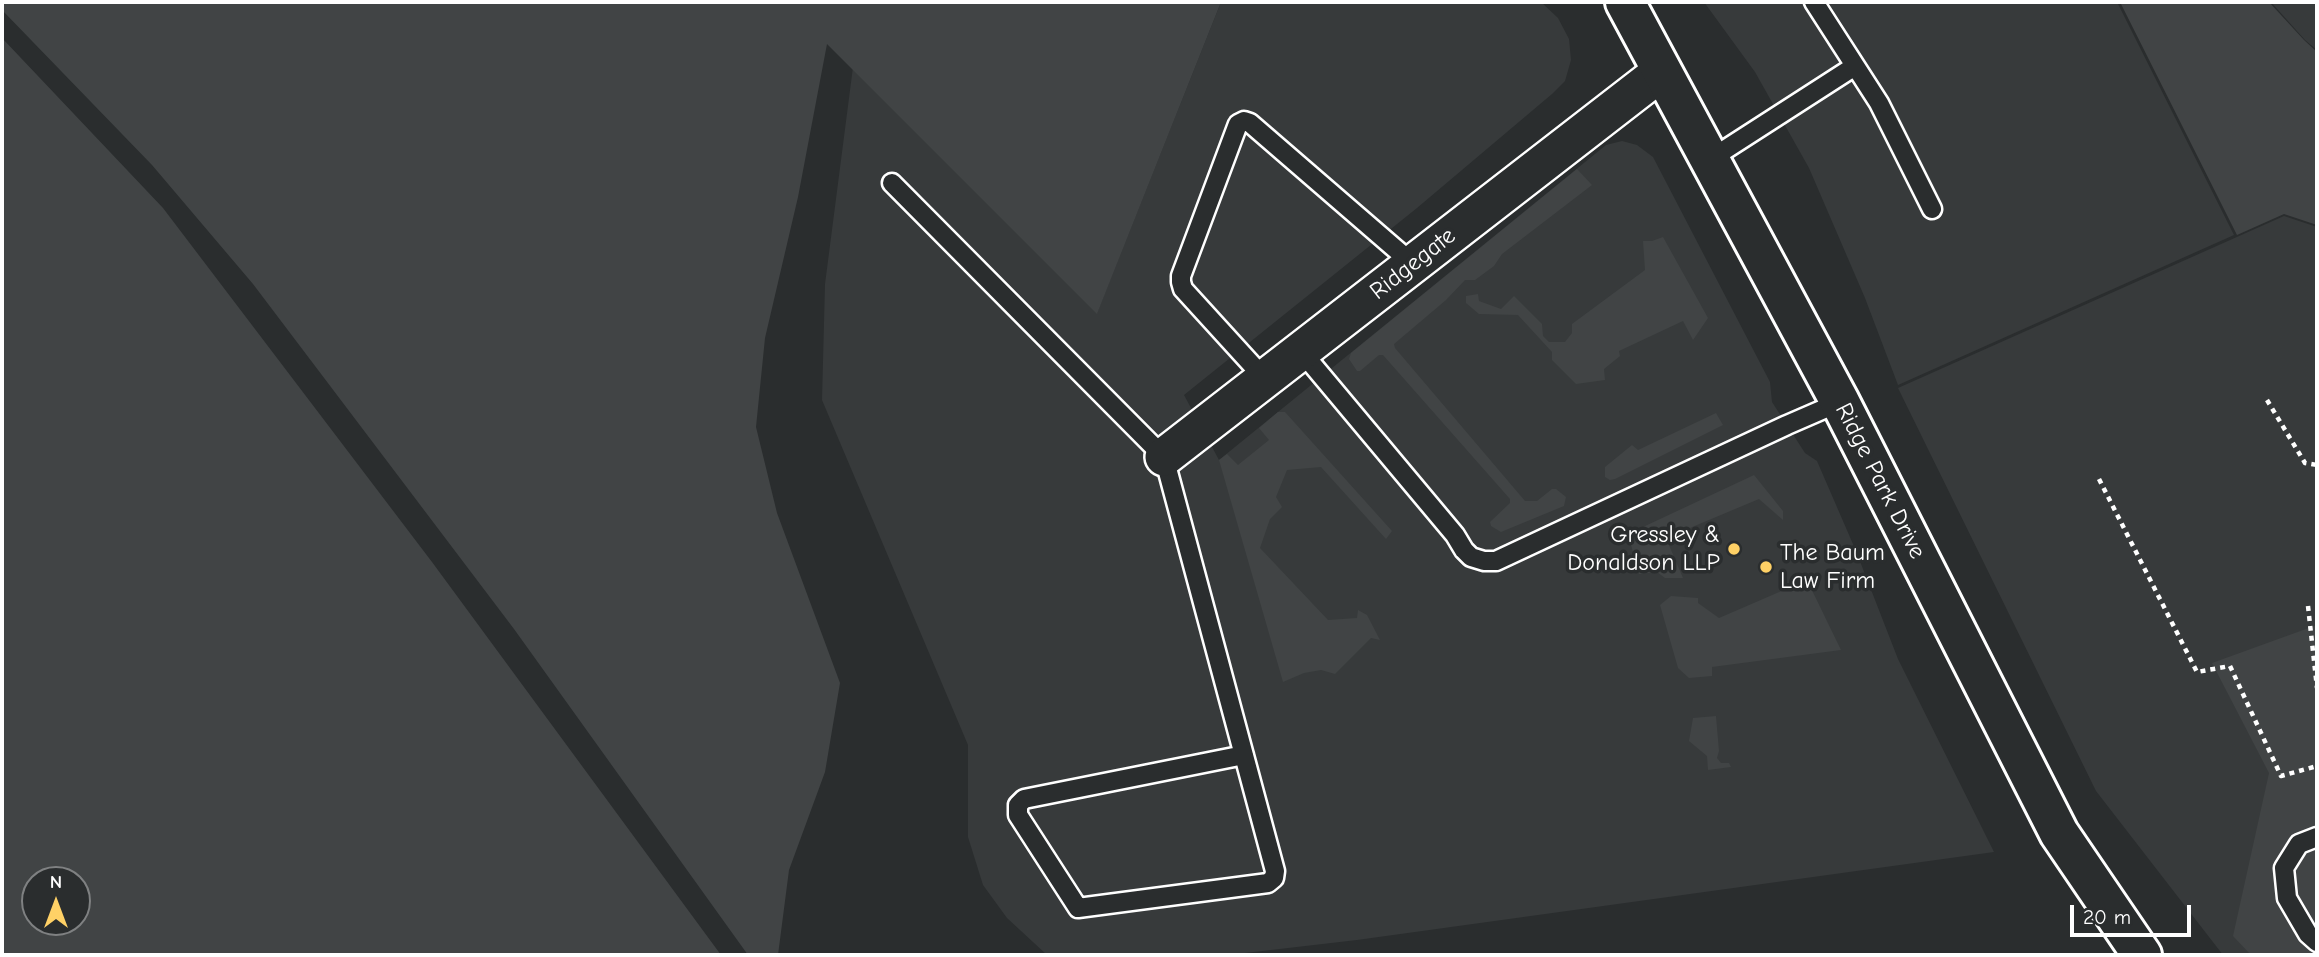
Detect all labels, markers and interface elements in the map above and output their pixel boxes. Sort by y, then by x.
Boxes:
street label: Ridgegate [1365,222,1461,306]
street label: Ridge Park Drive [1828,398,1932,564]
place label: Gressley & Donaldson LLP [1567,521,1720,577]
place label: The Baum Law Firm [1780,539,1885,595]
marker: Gressley & Donaldson LLP [1726,541,1742,557]
marker: The Baum Law Firm [1758,559,1774,575]
north arrow [21,866,91,936]
text: N [50,871,62,893]
scale bar [2074,890,2195,934]
text: 20 m [2083,905,2131,929]

